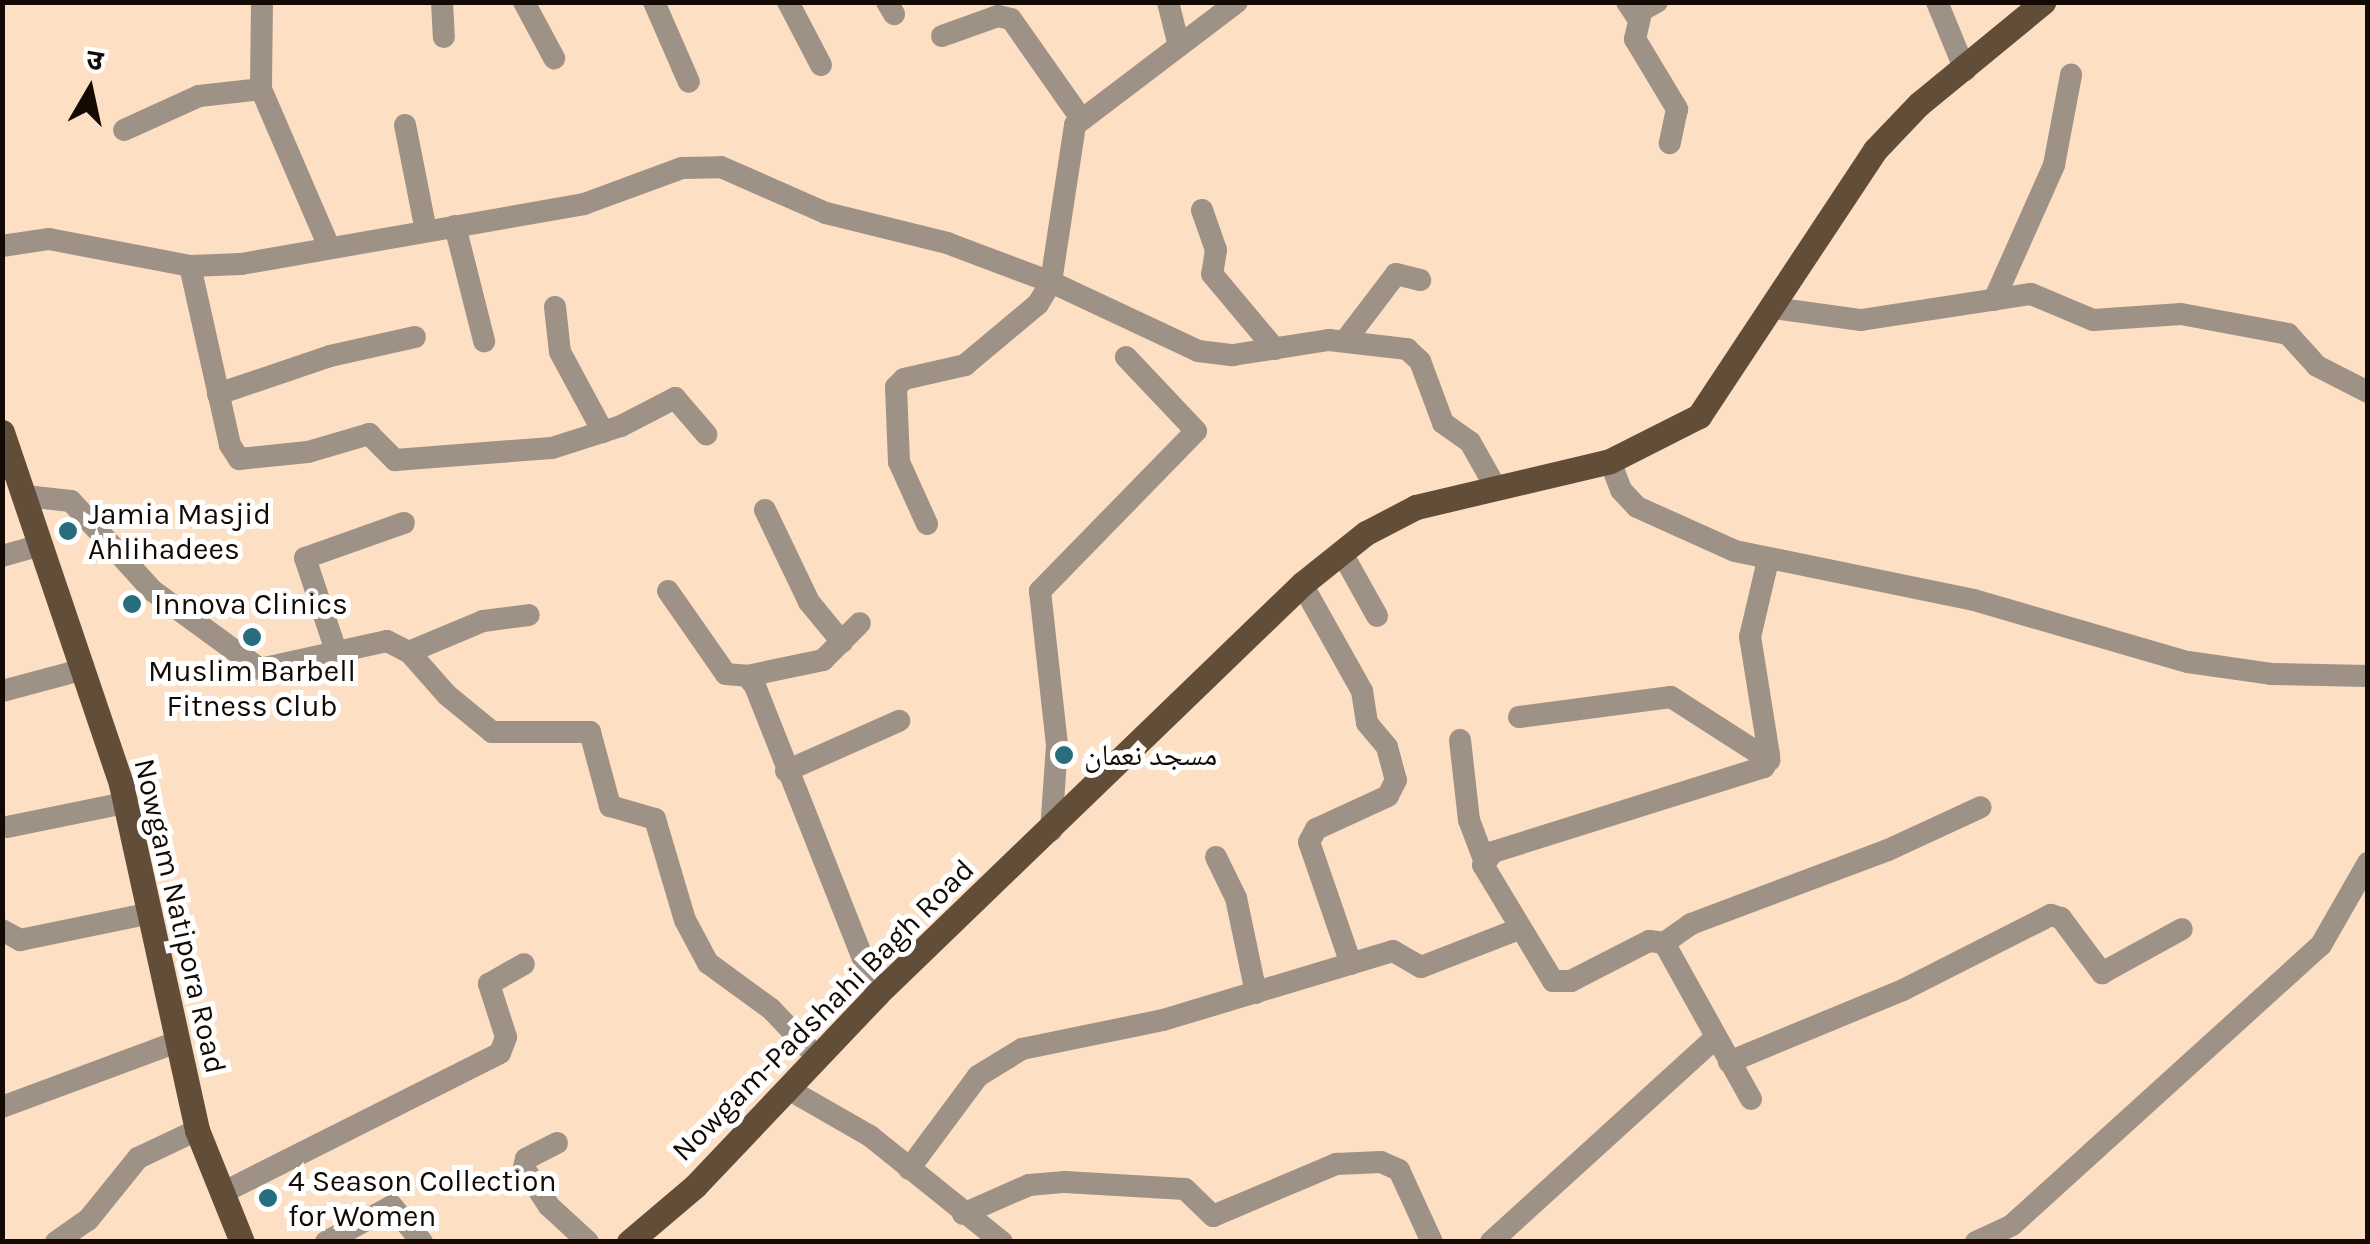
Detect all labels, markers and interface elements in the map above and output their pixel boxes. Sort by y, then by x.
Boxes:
north arrow [40,40,140,140]
text: उ [84,42,105,77]
place label: Jamia Masjid Ahlihadees [88,496,271,566]
marker: Jamia Masjid Ahlihadees [57,520,79,542]
place label: Innova Clinics [154,586,348,622]
marker: Innova Clinics [119,591,145,617]
marker: Muslim Barbell Fitness Club [241,626,263,648]
place label: Muslim Barbell Fitness Club [148,653,356,724]
place label: مسجد نعمان [1084,737,1217,773]
marker: مسجد نعمان [1053,744,1075,766]
street label: Nowgam Natipora Road [126,755,234,1077]
street label: Nowgam-Padshahi Bagh Road [664,851,982,1169]
place label: 4 Season Collection for Women [288,1163,557,1234]
marker: 4 Season Collection for Women [257,1187,279,1209]

